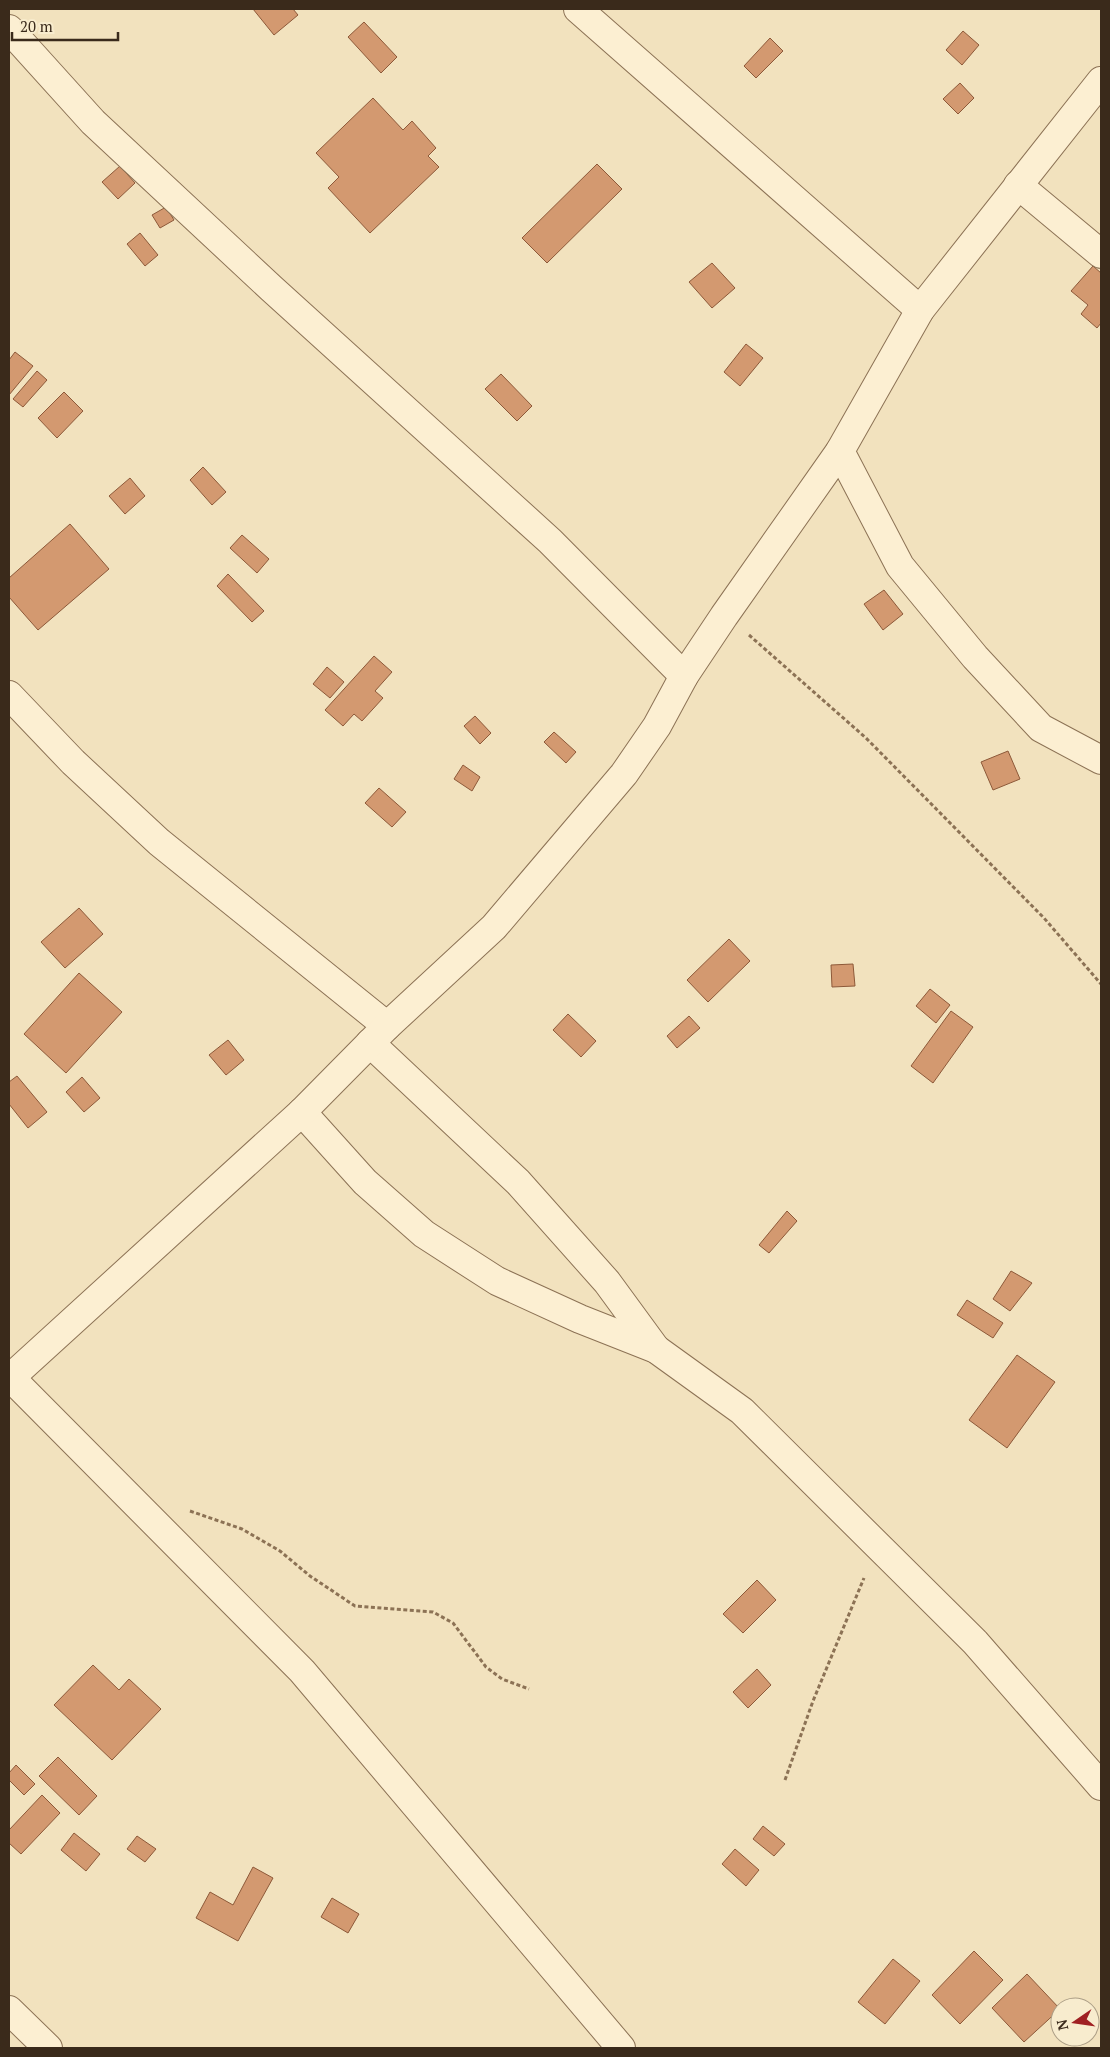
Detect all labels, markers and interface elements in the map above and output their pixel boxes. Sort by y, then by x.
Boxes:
scale bar [12,10,119,42]
text: 20 m [20,16,53,36]
north arrow [1050,1997,1100,2047]
text: N [1051,2017,1072,2032]

